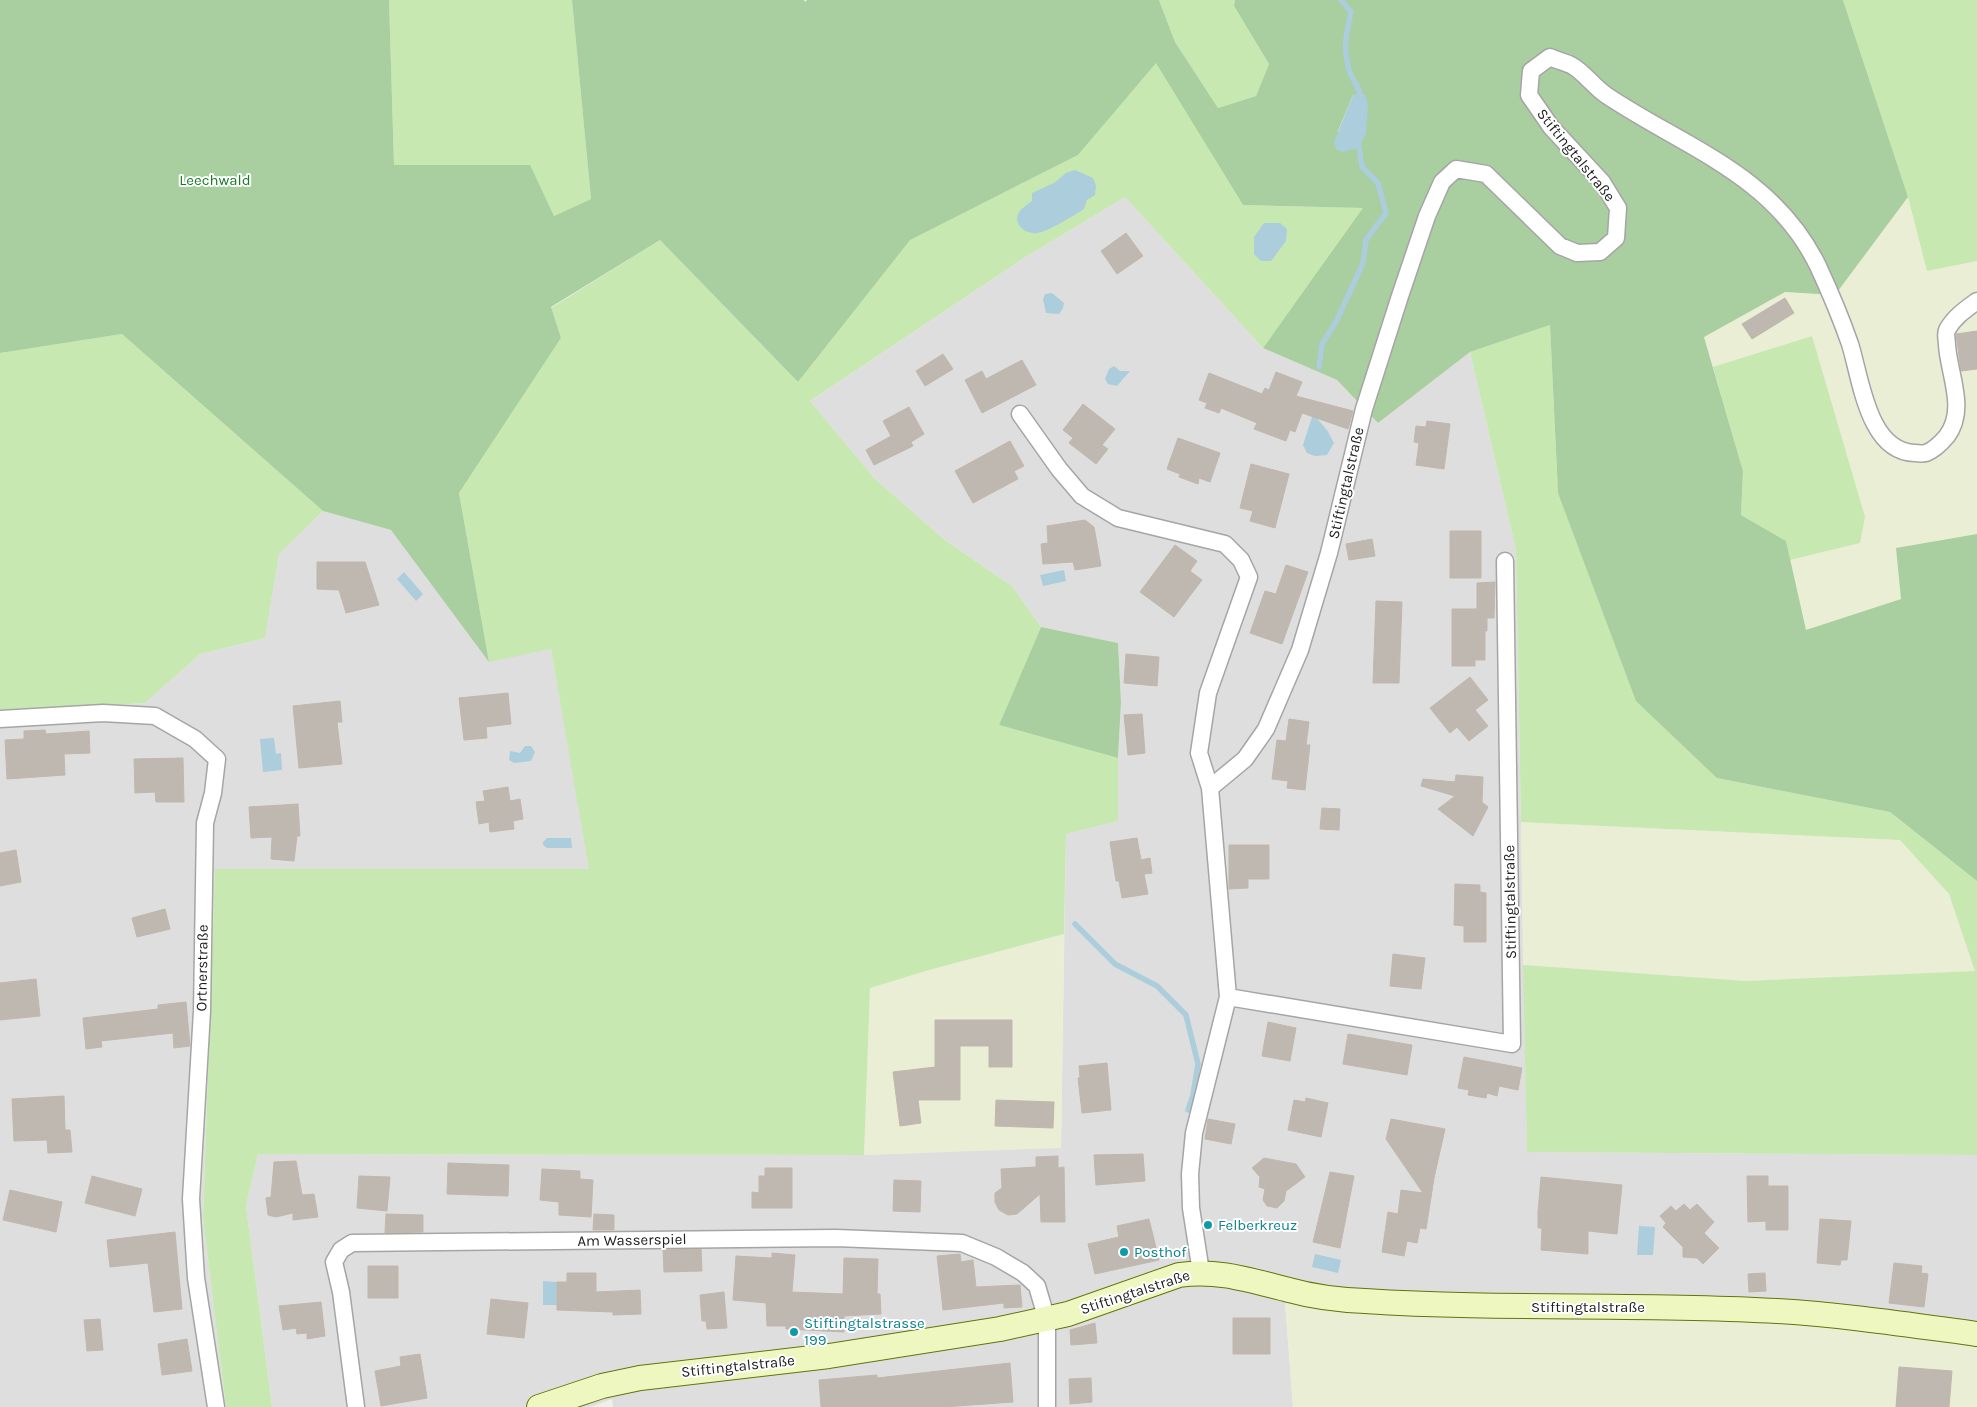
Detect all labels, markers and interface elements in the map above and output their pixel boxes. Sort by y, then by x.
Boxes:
street label: Stiftingtalstraße [1533,105,1619,205]
park label: Leechwald [179,171,251,189]
street label: Stiftingtalstraße [1324,425,1368,541]
street label: Stiftingtalstraße [1500,845,1520,959]
street label: Ortnerstraße [192,924,212,1012]
place label: Felberkreuz [1218,1216,1297,1234]
marker: Felberkreuz [1202,1219,1214,1231]
street label: Am Wasserspiel [577,1230,687,1250]
place label: Posthof [1134,1243,1187,1261]
marker: Posthof [1118,1246,1130,1258]
street label: Stiftingtalstraße [1078,1266,1192,1318]
street label: Stiftingtalstraße [1531,1298,1645,1316]
place label: Stiftingtalstrasse 199 [804,1314,925,1349]
marker: Stiftingtalstrasse 199 [788,1326,800,1338]
street label: Stiftingtalstraße [680,1351,796,1381]

